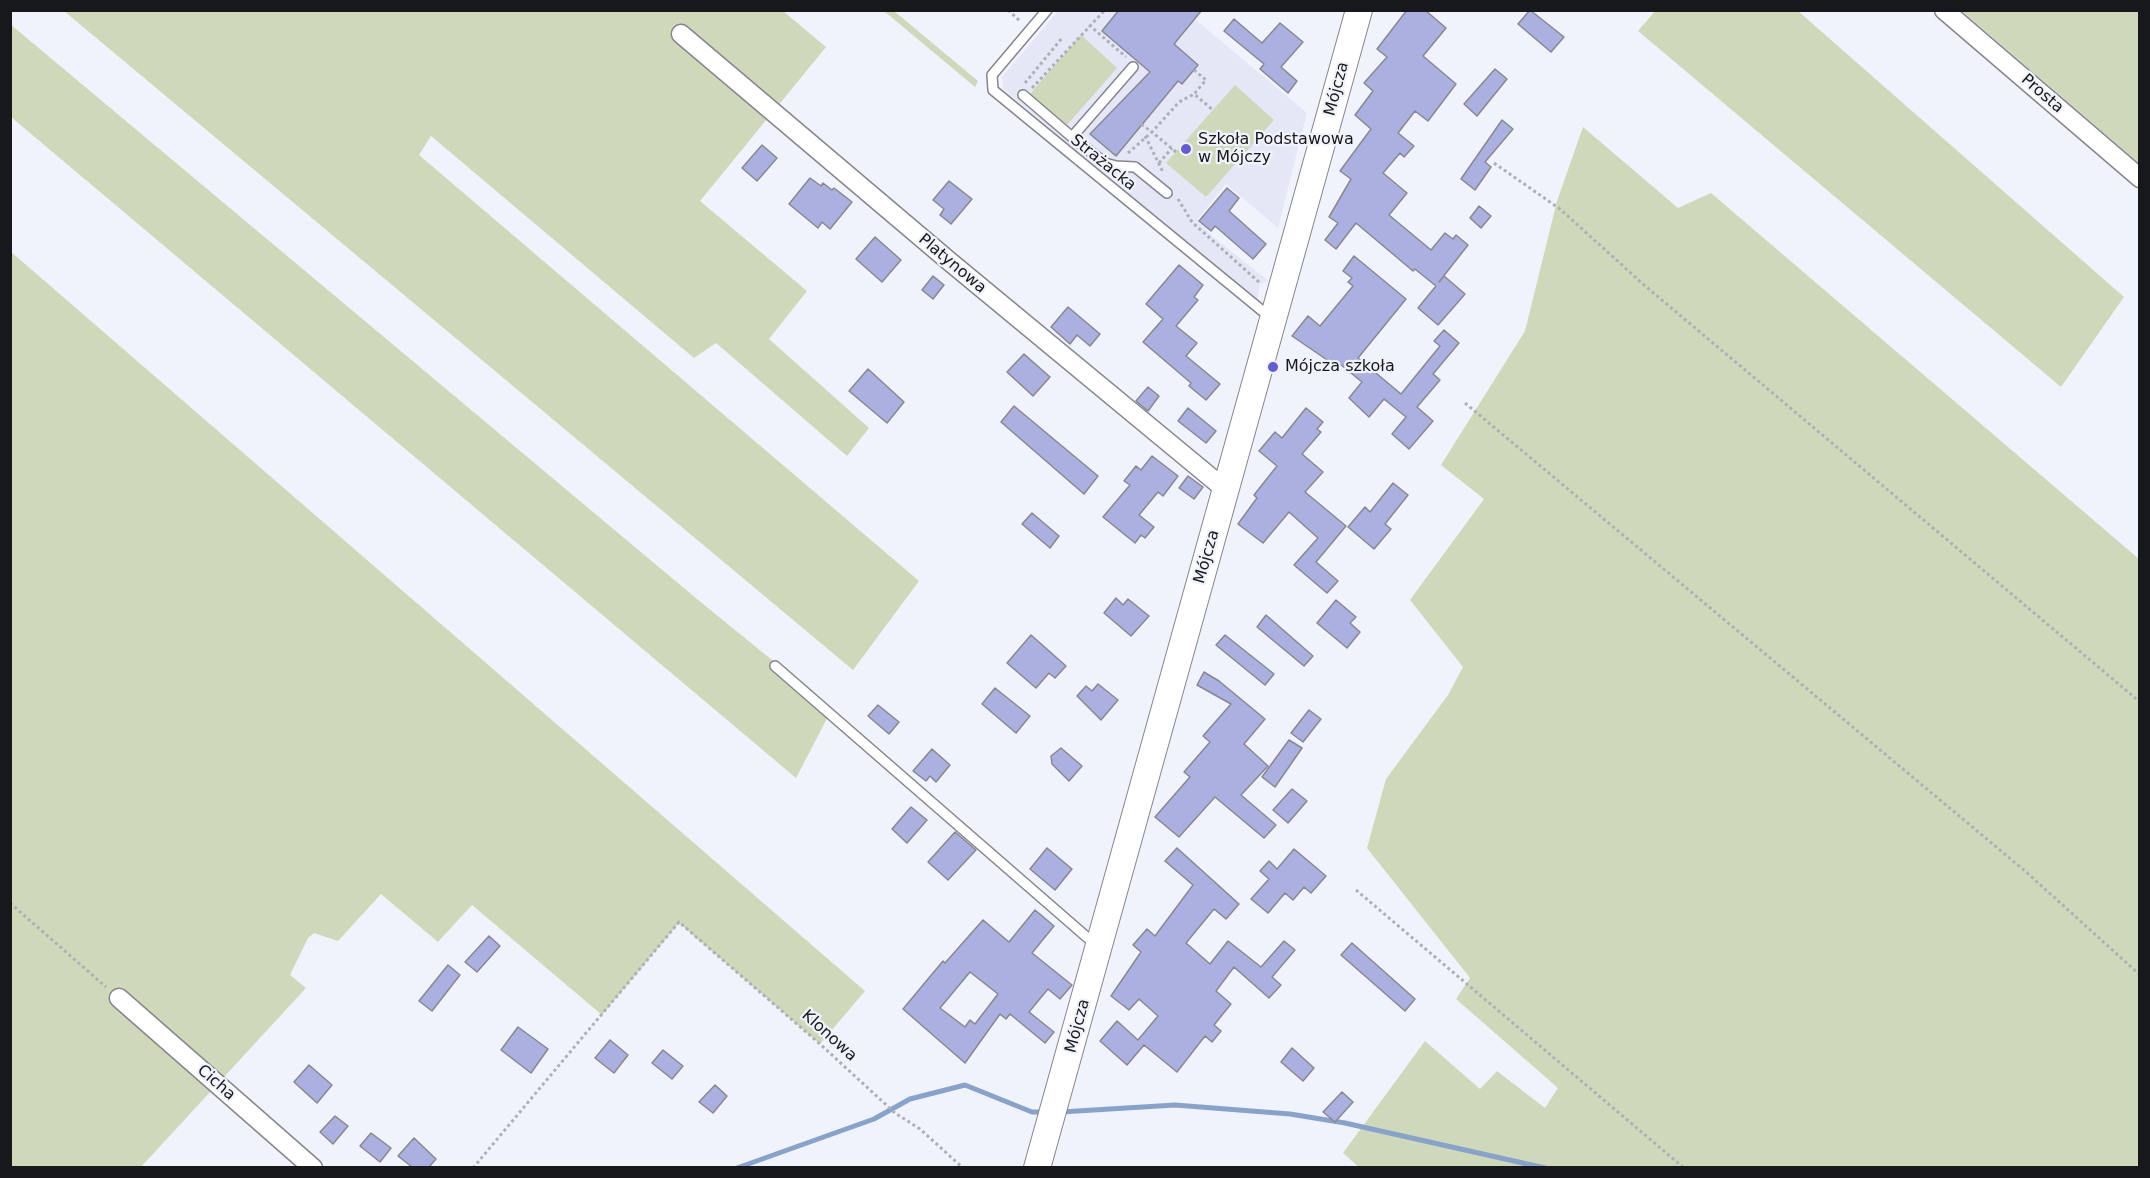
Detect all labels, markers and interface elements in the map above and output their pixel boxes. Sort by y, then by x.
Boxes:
street label: Mójcza [1321,60,1353,118]
street label: Prosta [2017,70,2067,118]
place label: Szkoła Podstawowa w Mójczy [1198,130,1354,168]
street label: Strażacka [1066,131,1140,195]
marker: Szkoła Podstawowa w Mójczy [1179,142,1193,156]
street label: Platynowa [914,230,990,298]
place label: Mójcza szkoła [1285,357,1395,377]
marker: Mójcza szkoła [1266,360,1280,374]
street label: Mójcza [1190,528,1224,586]
street label: Mójcza [1062,997,1094,1055]
street label: Klonowa [797,1006,861,1066]
street label: Cicha [193,1061,239,1105]

